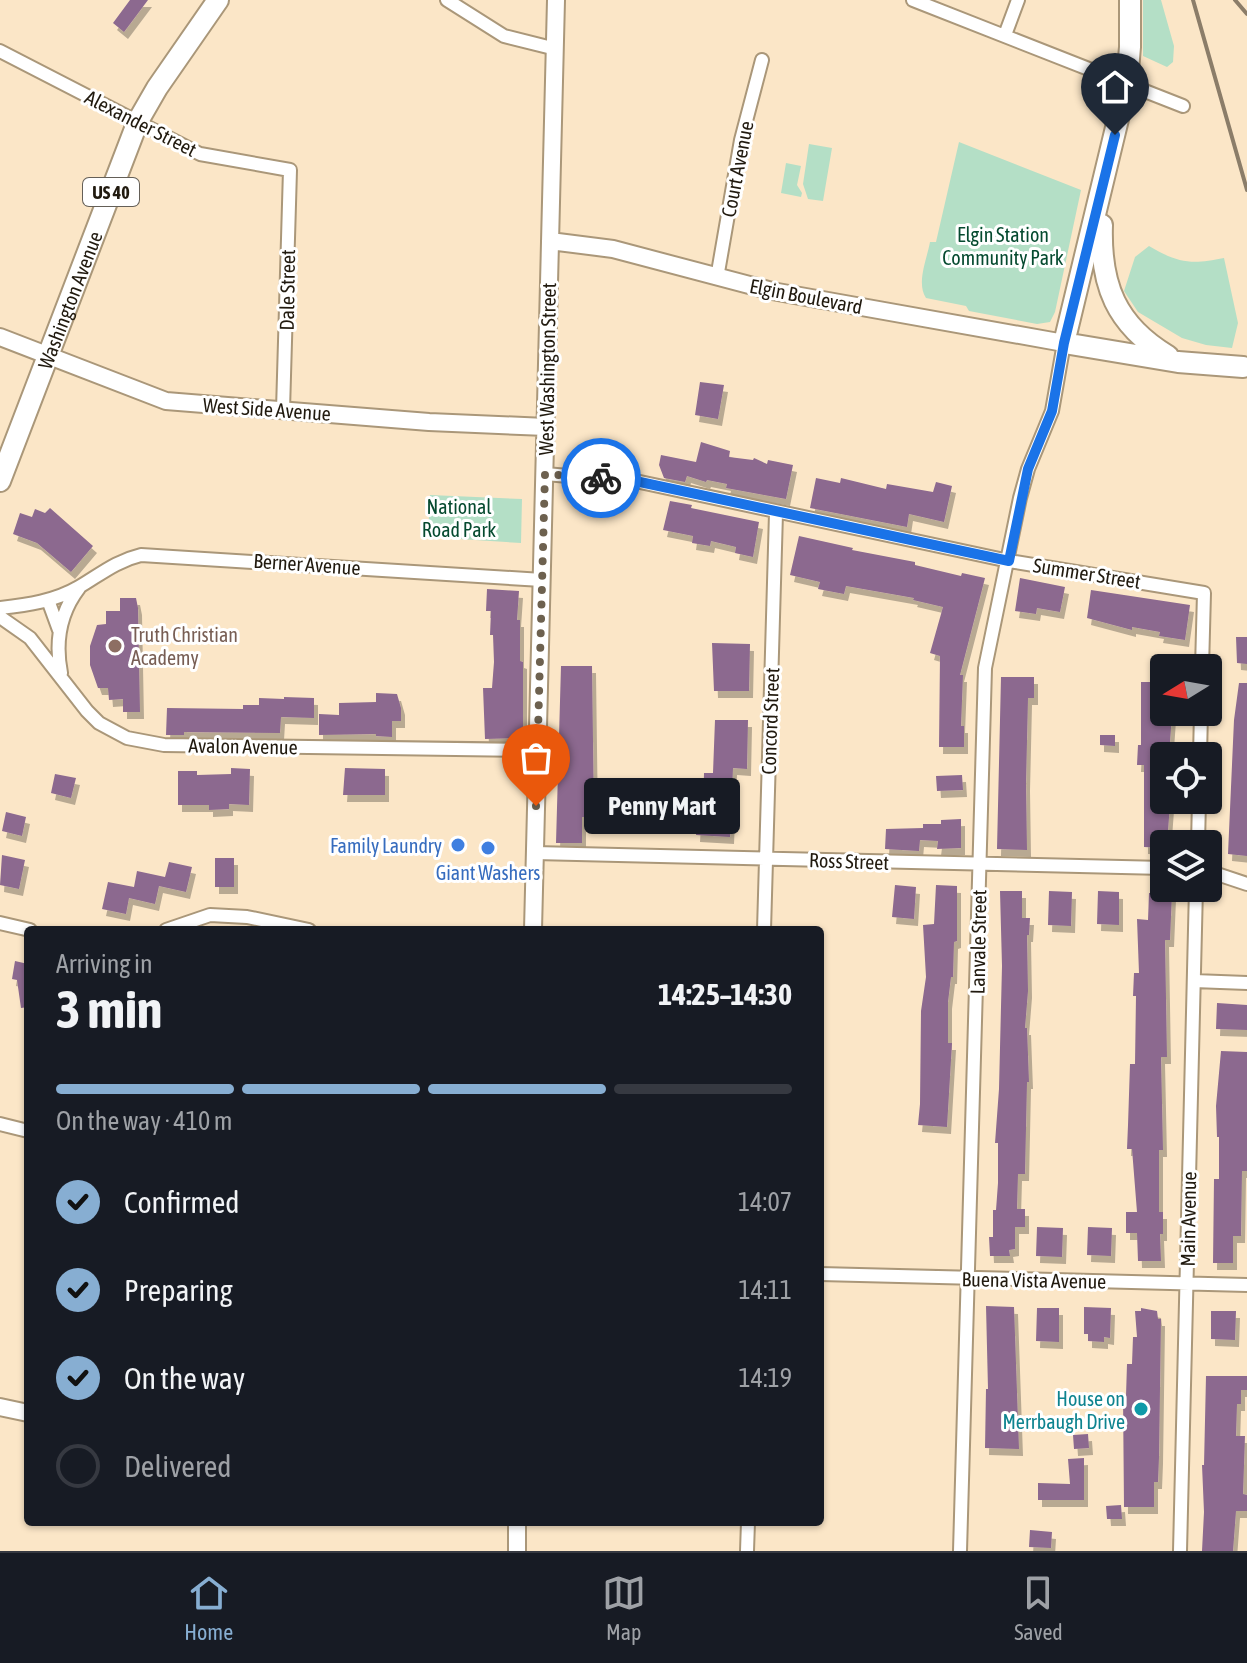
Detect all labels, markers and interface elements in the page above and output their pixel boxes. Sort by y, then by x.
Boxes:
pin [1081,53,1149,135]
icon: home [1093,65,1137,109]
street label: Alexander Street [81,85,201,161]
street label: Court Avenue [716,119,758,219]
road number: US 40 [83,178,139,206]
park label: Elgin Station Community Park [942,223,1064,269]
street label: Washington Avenue [33,228,106,372]
street label: Dale Street [275,249,299,331]
street label: Elgin Boulevard [748,274,864,318]
street label: West Washington Street [534,282,560,456]
street label: West Side Avenue [202,393,332,425]
courier [561,438,641,518]
icon: bike [579,456,623,500]
park label: National Road Park [422,495,496,541]
street label: Berner Avenue [253,549,361,579]
street label: Summer Street [1032,553,1143,593]
place label: Truth Christian Academy [131,623,238,669]
marker: Truth Christian Academy [106,637,124,655]
north arrow [1150,654,1222,726]
map controls [1150,654,1222,902]
street label: Concord Street [757,667,783,775]
pin [502,724,570,806]
street label: Avalon Avenue [188,734,298,758]
icon: bag [514,736,558,780]
button: locate [1150,742,1222,814]
callout: Penny Mart [584,778,740,834]
text: Penny Mart [608,791,716,821]
button: layers [1150,830,1222,902]
place label: Family Laundry [330,834,442,857]
marker: Family Laundry [449,836,467,854]
marker: Giant Washers [479,839,497,857]
street label: Ross Street [809,848,890,874]
place label: Giant Washers [436,861,540,884]
street label: Lanvale Street [966,889,990,995]
text: Arriving in [56,949,153,979]
text: 14:25–14:30 [658,977,792,1011]
text: 3 min [56,979,162,1039]
text: On the way · 410 m [56,1106,233,1136]
street label: Main Avenue [1176,1171,1200,1267]
icon: check [56,1180,100,1224]
text: Confirmed [124,1185,239,1219]
text: 14:07 [738,1187,792,1217]
street label: Buena Vista Avenue [962,1267,1106,1293]
icon: check [56,1268,100,1312]
text: Preparing [124,1273,233,1307]
text: 14:11 [738,1275,792,1305]
icon: check [56,1356,100,1400]
text: On the way [124,1361,245,1395]
text: 14:19 [738,1363,792,1393]
place label: House on Merrbaugh Drive [1002,1387,1125,1433]
marker: House on Merrbaugh Drive [1132,1400,1150,1418]
text: Delivered [124,1449,232,1483]
tab: Home [184,1571,233,1645]
tab: Map [602,1571,646,1645]
tab: Saved [1014,1571,1063,1645]

